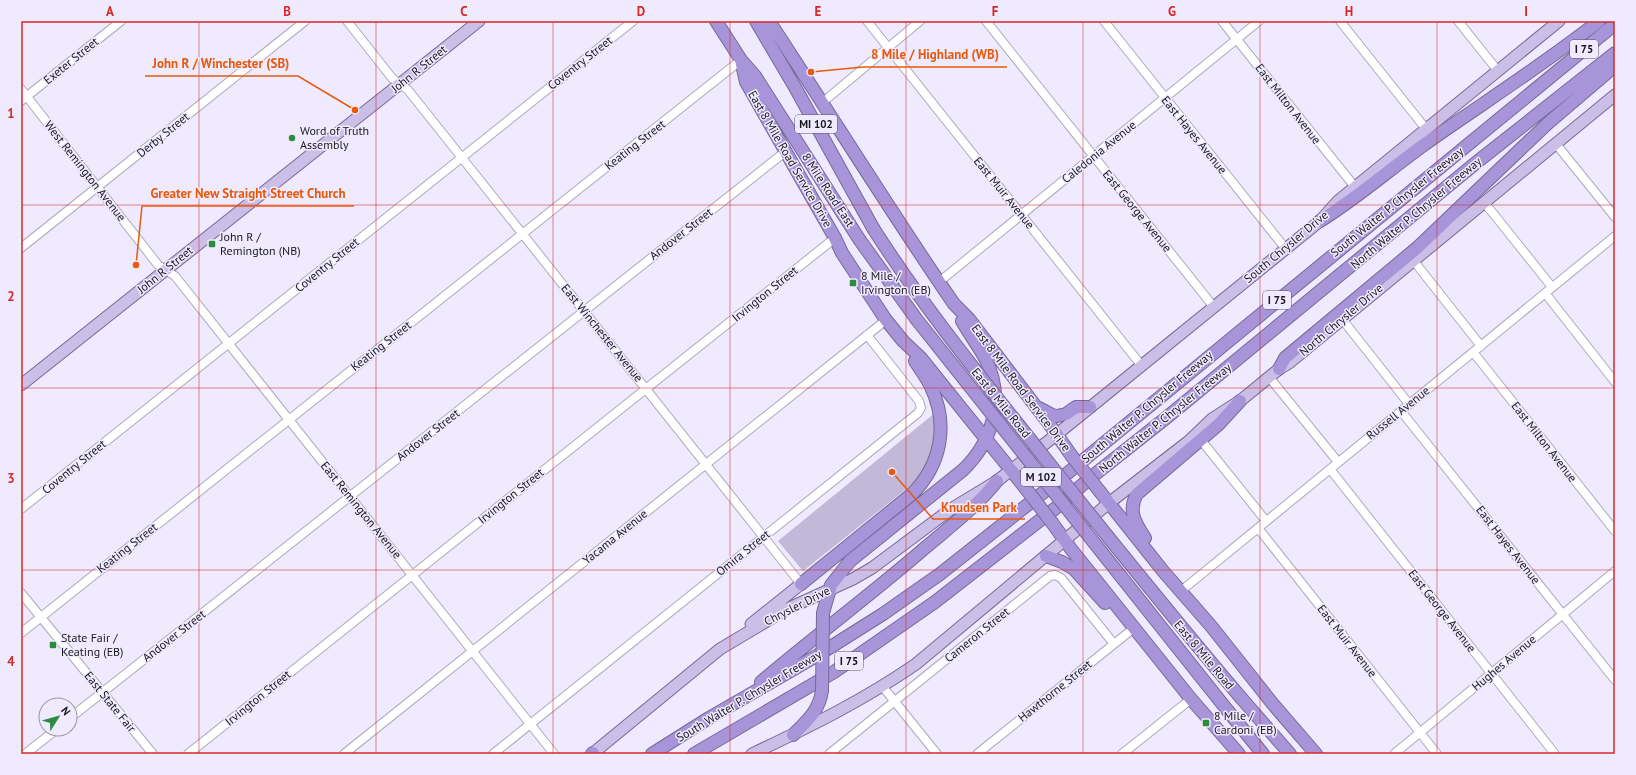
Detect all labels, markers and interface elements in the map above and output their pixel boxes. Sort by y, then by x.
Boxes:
text: A [106,3,114,20]
text: B [283,3,291,20]
text: C [460,3,468,20]
text: D [637,3,645,20]
text: E [815,3,822,20]
text: F [992,3,999,20]
text: G [1168,3,1176,20]
text: H [1345,3,1353,20]
text: I [1524,3,1528,20]
street label: Coventry Street [544,33,615,93]
street label: Exeter Street [40,34,101,87]
road number: I 75 [1570,40,1598,58]
street label: John R Street [387,42,450,96]
callout: 8 Mile / Highland (WB) [863,42,1007,67]
text: 8 Mile / Highland (WB) [871,46,999,63]
callout: John R / Winchester (SB) [145,51,298,76]
text: John R / Winchester (SB) [152,55,289,72]
street label: East Milton Avenue [1252,60,1325,147]
street label: East 8 Mile Road Service Drive [745,88,836,230]
street label: East Hayes Avenue [1158,93,1230,177]
text: 1 [7,105,15,122]
street label: Derby Street [133,109,192,160]
road number: MI 102 [795,115,837,133]
street label: Keating Street [601,116,668,173]
street label: West Remington Avenue [41,117,129,224]
street label: Caledonia Avenue [1059,117,1139,186]
place label: Word of Truth Assembly [300,123,369,152]
marker: Word of Truth Assembly [287,133,297,143]
street label: South Walter P. Chrysler Freeway [1327,143,1466,260]
street label: 8 Mile Road East [799,150,858,230]
street label: North Walter P. Chrysler Freeway [1347,153,1485,272]
street label: East Muir Avenue [971,154,1038,232]
street label: East George Avenue [1100,167,1175,255]
callout: Greater New Straight Street Church [142,181,354,206]
text: Greater New Straight Street Church [150,185,346,202]
street label: Andover Street [646,204,715,263]
street label: South Chrysler Drive [1241,207,1331,286]
place label: John R / Remington (NB) [219,229,301,258]
street label: Coventry Street [292,234,362,295]
marker: John R / Remington (NB) [207,239,217,249]
street label: John R Street [133,243,196,297]
street label: Irvington Street [729,262,801,325]
place label: 8 Mile / Irvington (EB) [861,268,931,297]
marker: 8 Mile / Irvington (EB) [848,278,858,288]
street label: North Chrysler Drive [1296,280,1386,359]
street label: East Winchester Avenue [558,281,647,385]
text: 2 [7,288,15,305]
road number: I 75 [1263,291,1291,309]
street label: Keating Street [347,317,414,374]
street label: East 8 Mile Road Service Drive [968,322,1074,454]
street label: South Walter P. Chrysler Freeway [1078,347,1216,466]
street label: North Walter P. Chrysler Freeway [1095,359,1234,476]
street label: East 8 Mile Road [969,365,1033,441]
street label: Russell Avenue [1363,383,1432,443]
street label: East Milton Avenue [1508,398,1581,485]
street label: Andover Street [393,405,462,464]
street label: Coventry Street [39,436,109,497]
street label: East Remington Avenue [318,458,405,561]
street label: Irvington Street [475,464,547,527]
road number: M 102 [1021,468,1061,486]
text: 3 [7,470,15,487]
callout: Knudsen Park [933,494,1025,519]
text: Knudsen Park [941,499,1018,516]
street label: East Hayes Avenue [1473,502,1544,587]
street label: Yacama Avenue [579,506,650,567]
street label: Keating Street [93,519,160,576]
street label: Omira Street [713,526,773,579]
street label: East George Avenue [1405,566,1480,655]
street label: Chrysler Drive [761,583,832,629]
street label: East Muir Avenue [1314,601,1380,680]
street label: Cameron Street [941,604,1012,665]
street label: Andover Street [139,606,208,665]
street label: East 8 Mile Road [1171,617,1238,692]
place label: State Fair / Keating (EB) [61,630,123,659]
street label: Hughes Avenue [1469,631,1539,694]
marker: State Fair / Keating (EB) [48,640,58,650]
street label: South Walter P. Chrysler Freeway [673,646,824,745]
road number: I 75 [835,652,863,670]
text: 4 [7,653,15,670]
street label: Hawthorne Street [1015,656,1095,725]
street label: Irvington Street [222,666,294,729]
street label: East State Fair [81,668,139,735]
north arrow [38,697,78,737]
text: N [58,704,74,718]
place label: 8 Mile / Cardoni (EB) [1214,708,1277,737]
marker: 8 Mile / Cardoni (EB) [1201,718,1211,728]

